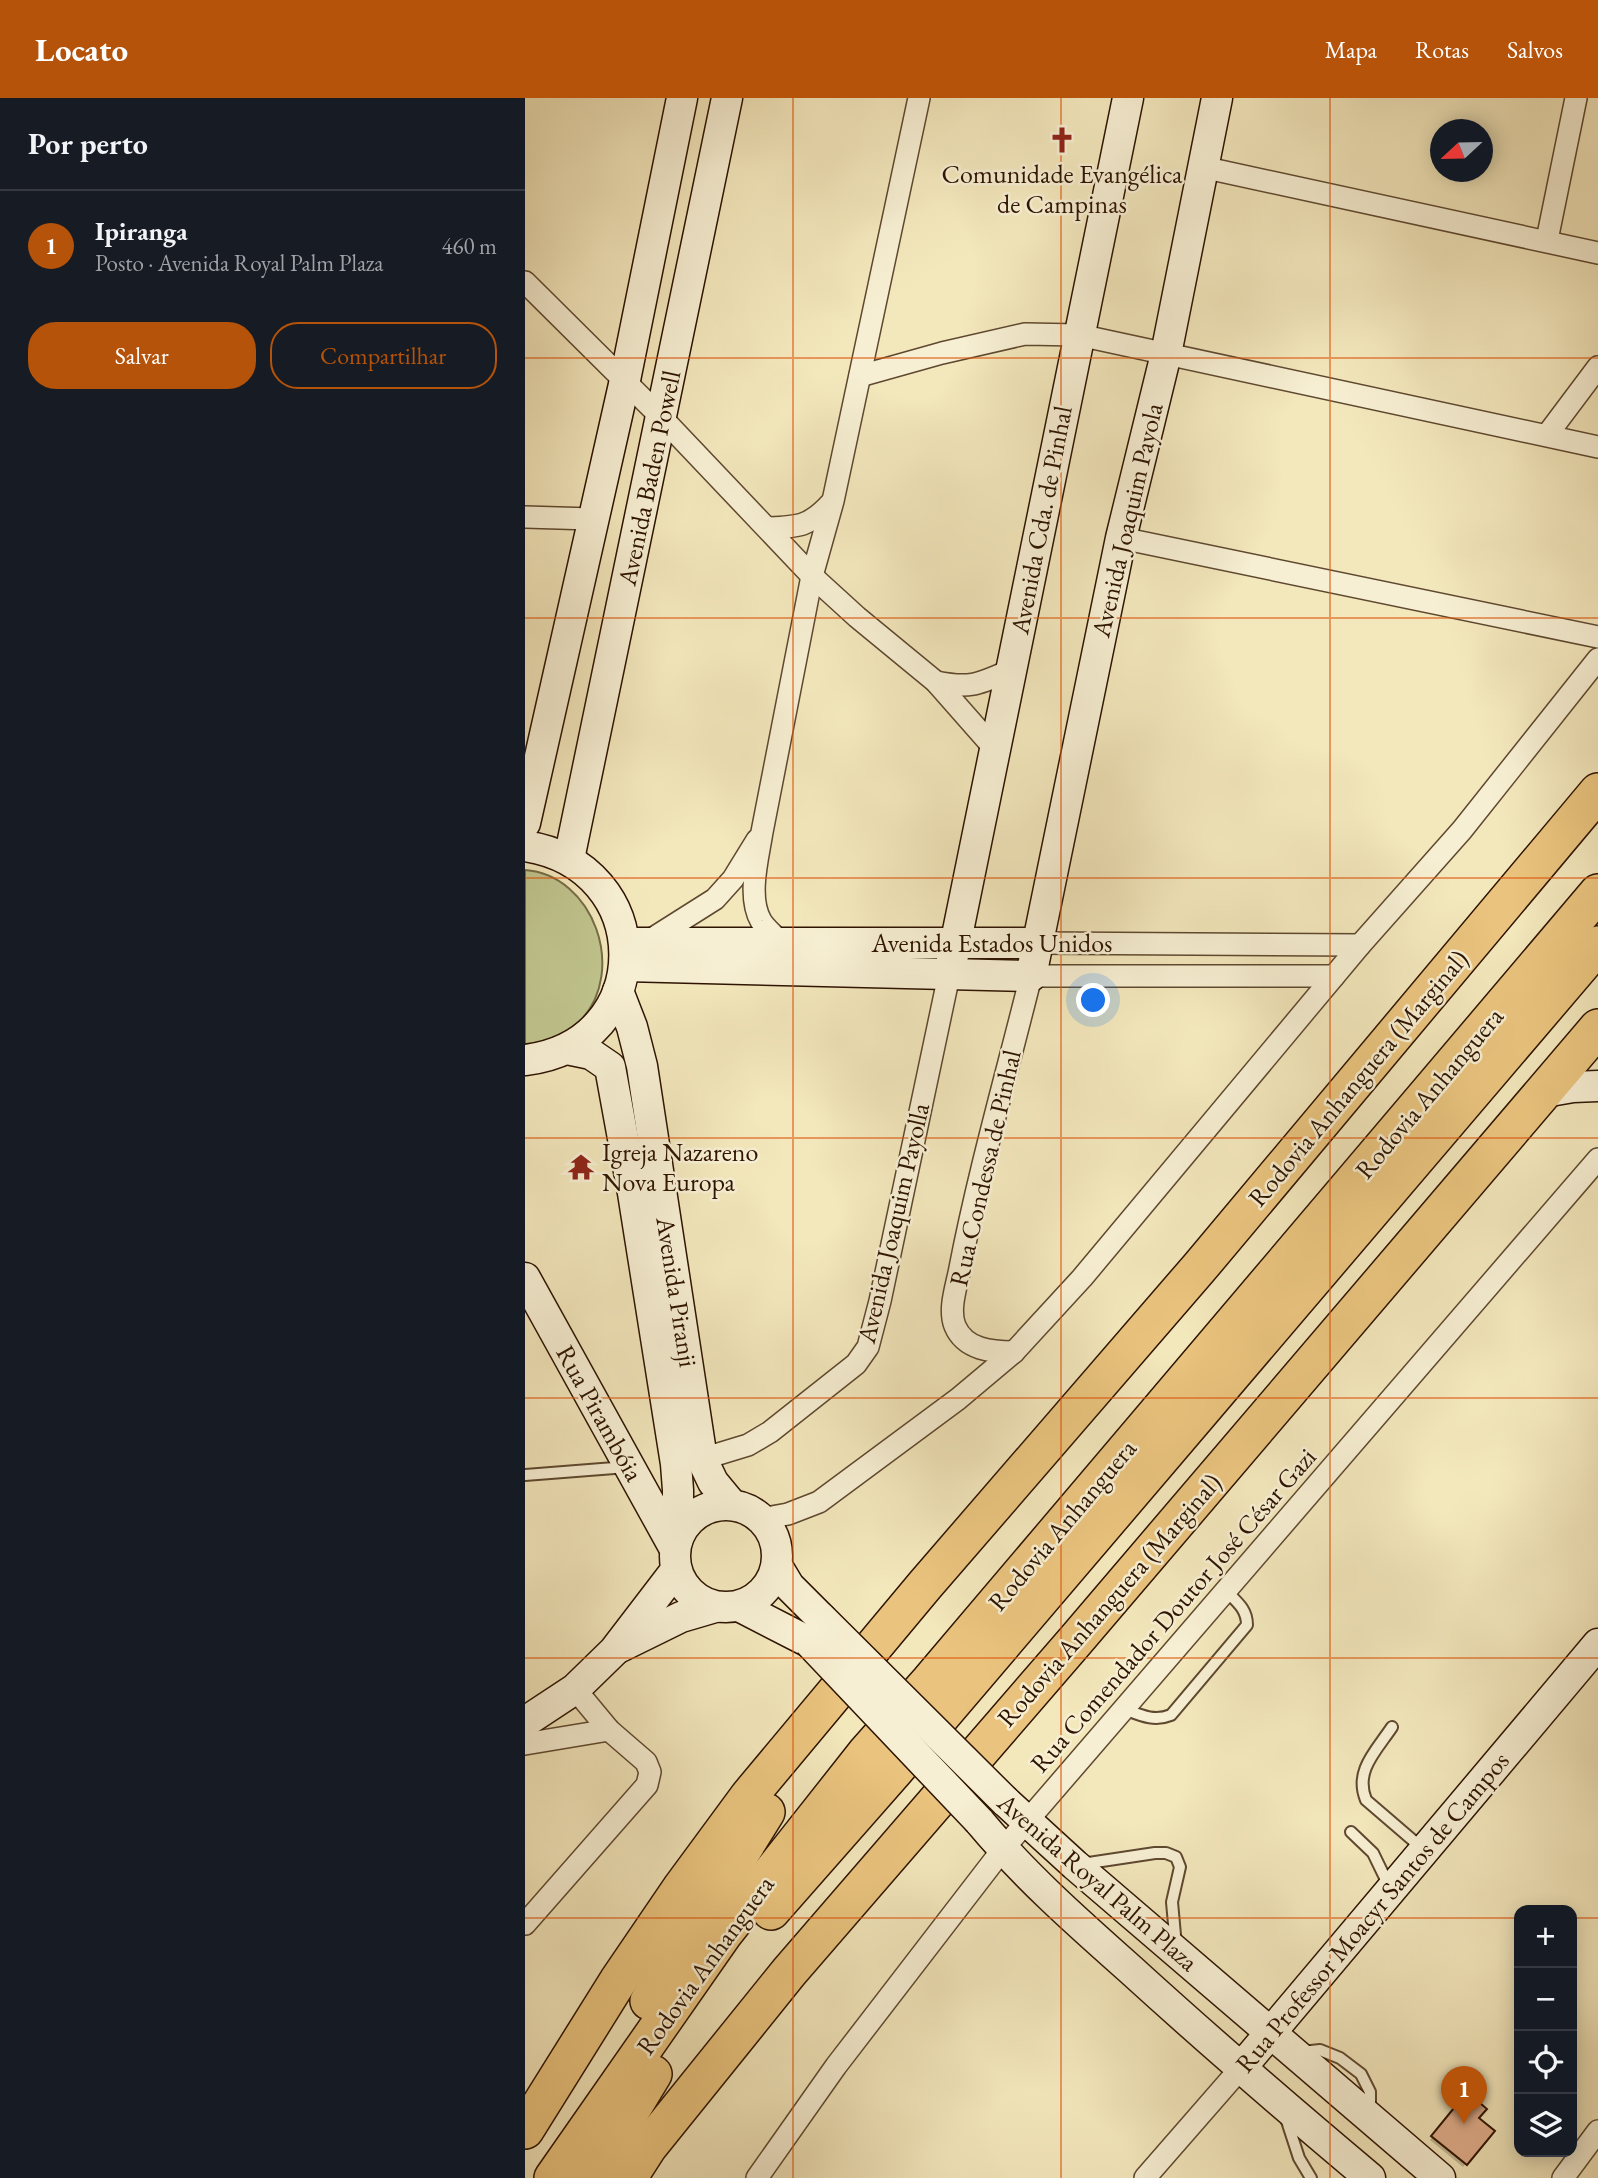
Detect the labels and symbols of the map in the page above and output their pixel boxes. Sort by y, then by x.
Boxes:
north arrow [1430,119,1493,182]
church icon: Comunidade Evangélica de Campinas [1047,125,1077,155]
place label: Comunidade Evangélica de Campinas [942,157,1183,221]
street label: Avenida Baden Powell [609,367,688,590]
street label: Avenida Joaquim Payola [1083,399,1171,641]
street label: Avenida Cda. de Pinhal [1002,403,1080,638]
street label: Avenida Estados Unidos [871,926,1112,960]
street label: Rodovia Anhanguera (Marginal) [1241,943,1475,1213]
your location [1076,983,1110,1017]
street label: Rodovia Anhanguera [1348,1001,1510,1185]
street label: Rua Condessa de Pinhal [941,1047,1029,1289]
street label: Avenida Joaquim Payolla [849,1099,937,1348]
place label: Igreja Nazareno Nova Europa [602,1135,758,1199]
temple icon: Igreja Nazareno Nova Europa [566,1152,596,1182]
street label: Avenida Piranji [648,1213,706,1370]
street label: Rua Pirambóia [549,1339,652,1488]
street label: Rodovia Anhanguera [980,1432,1144,1618]
street label: Rua Comendador Doutor José César Gazi [1023,1441,1323,1779]
street label: Rodovia Anhanguera (Marginal) [989,1466,1229,1734]
street label: Rua Professor Moacyr Santos de Campos [1227,1744,1517,2080]
street label: Avenida Royal Palm Plaza [990,1785,1206,1979]
street label: Rodovia Anhanguera [628,1868,782,2061]
pin: 1 [1441,2066,1487,2124]

